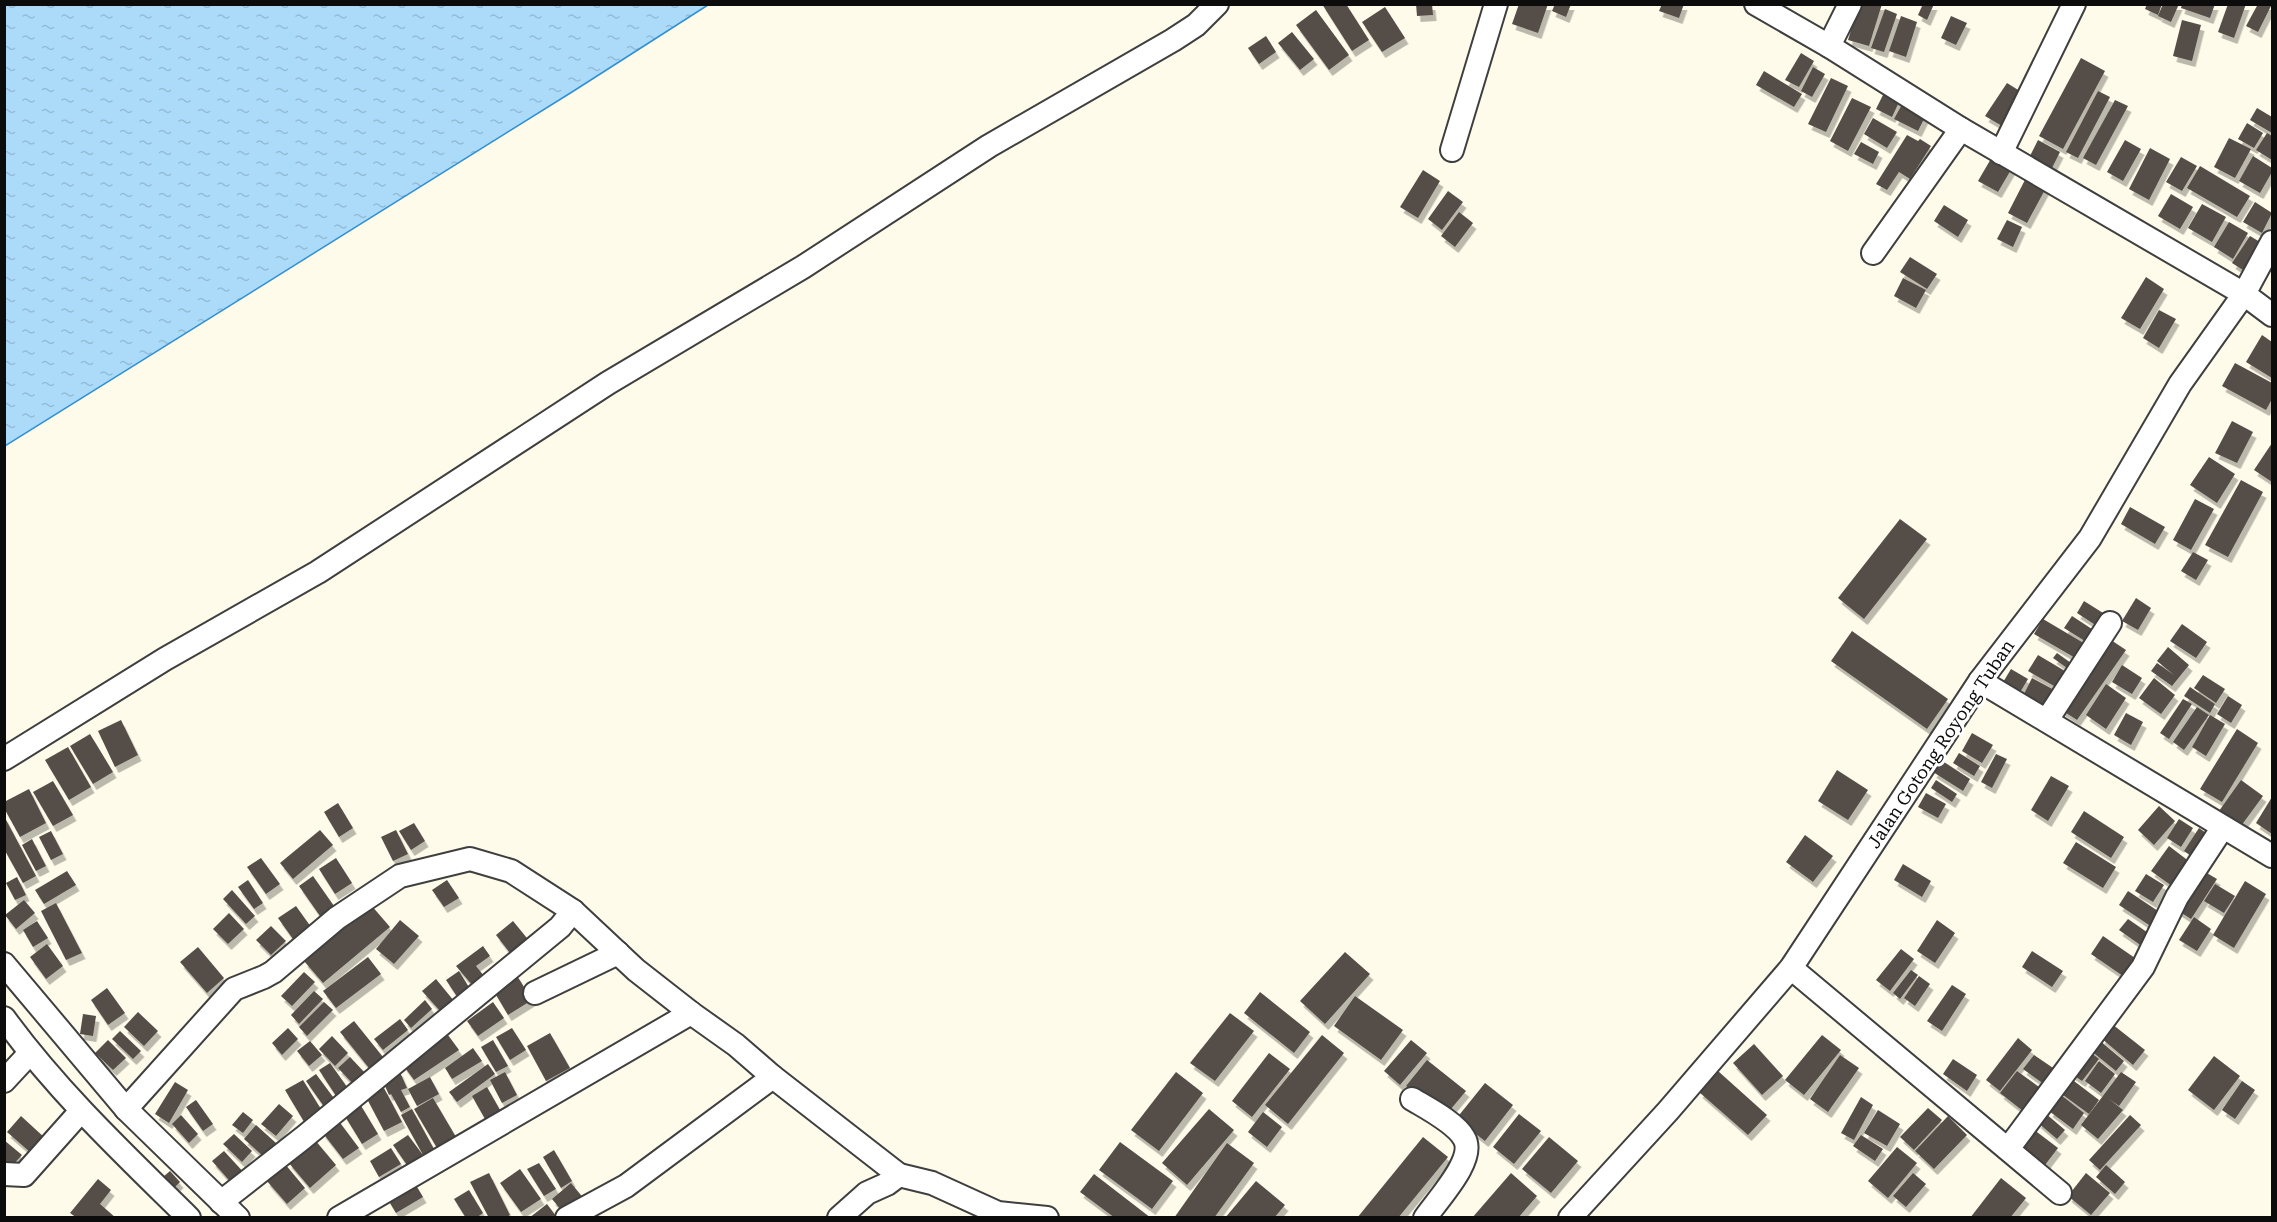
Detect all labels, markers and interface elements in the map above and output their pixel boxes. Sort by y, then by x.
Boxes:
street label: Jalan Gotong Royong Tuban [1863,635,2019,852]

